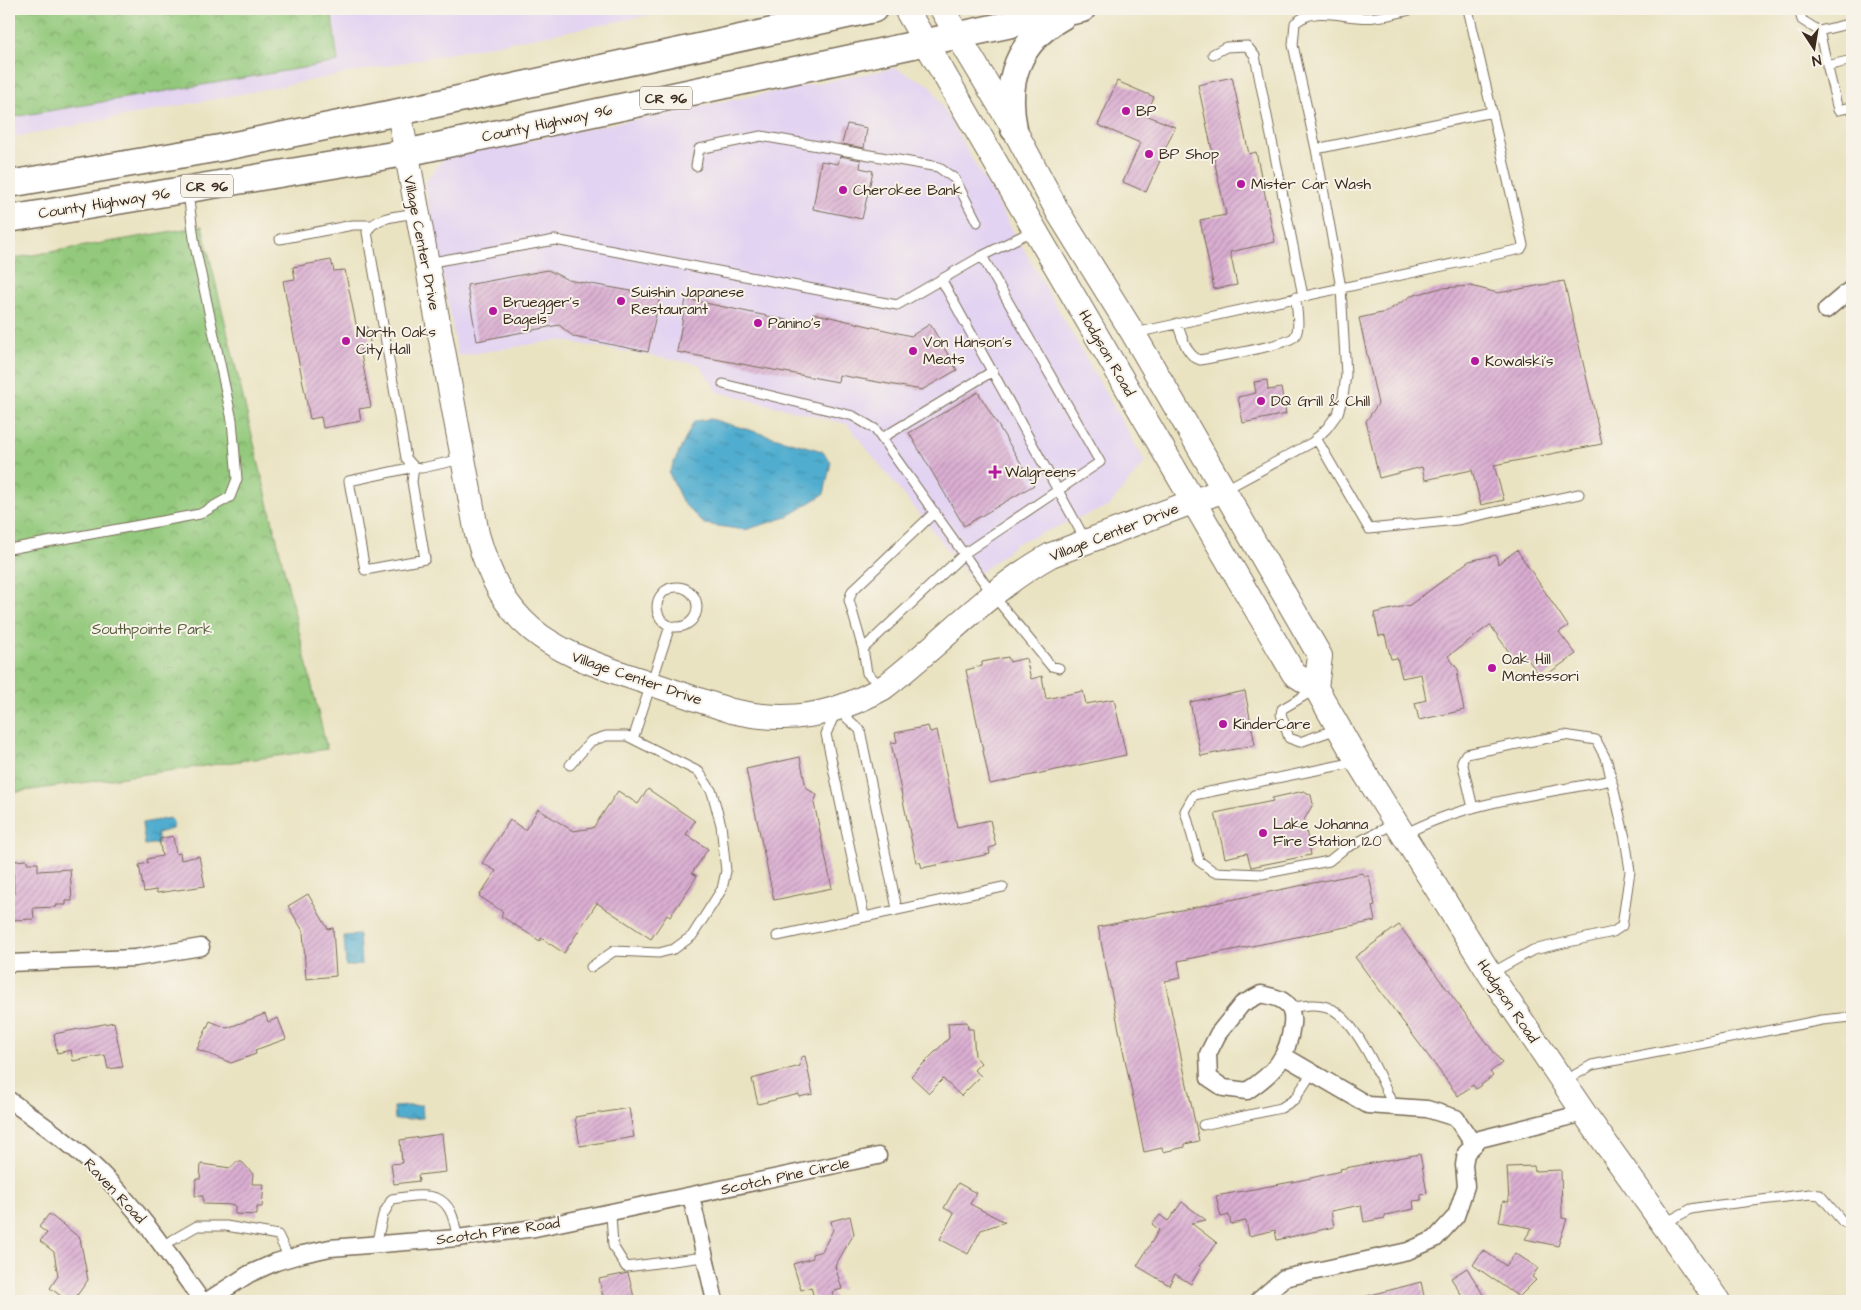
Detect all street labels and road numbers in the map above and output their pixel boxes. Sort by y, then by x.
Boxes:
road number: CR 96 [640,86,692,110]
street label: County Highway 96 [480,99,615,149]
street label: Village Center Drive [397,174,445,312]
road number: CR 96 [181,175,233,198]
street label: County Highway 96 [37,183,172,225]
street label: Hodgson Road [1072,306,1140,401]
street label: Village Center Drive [1047,498,1182,568]
street label: Village Center Drive [568,646,705,712]
street label: Hodgson Road [1471,955,1544,1048]
street label: Scotch Pine Circle [719,1153,851,1200]
street label: Raven Road [79,1154,151,1229]
street label: Scotch Pine Road [435,1212,561,1251]

